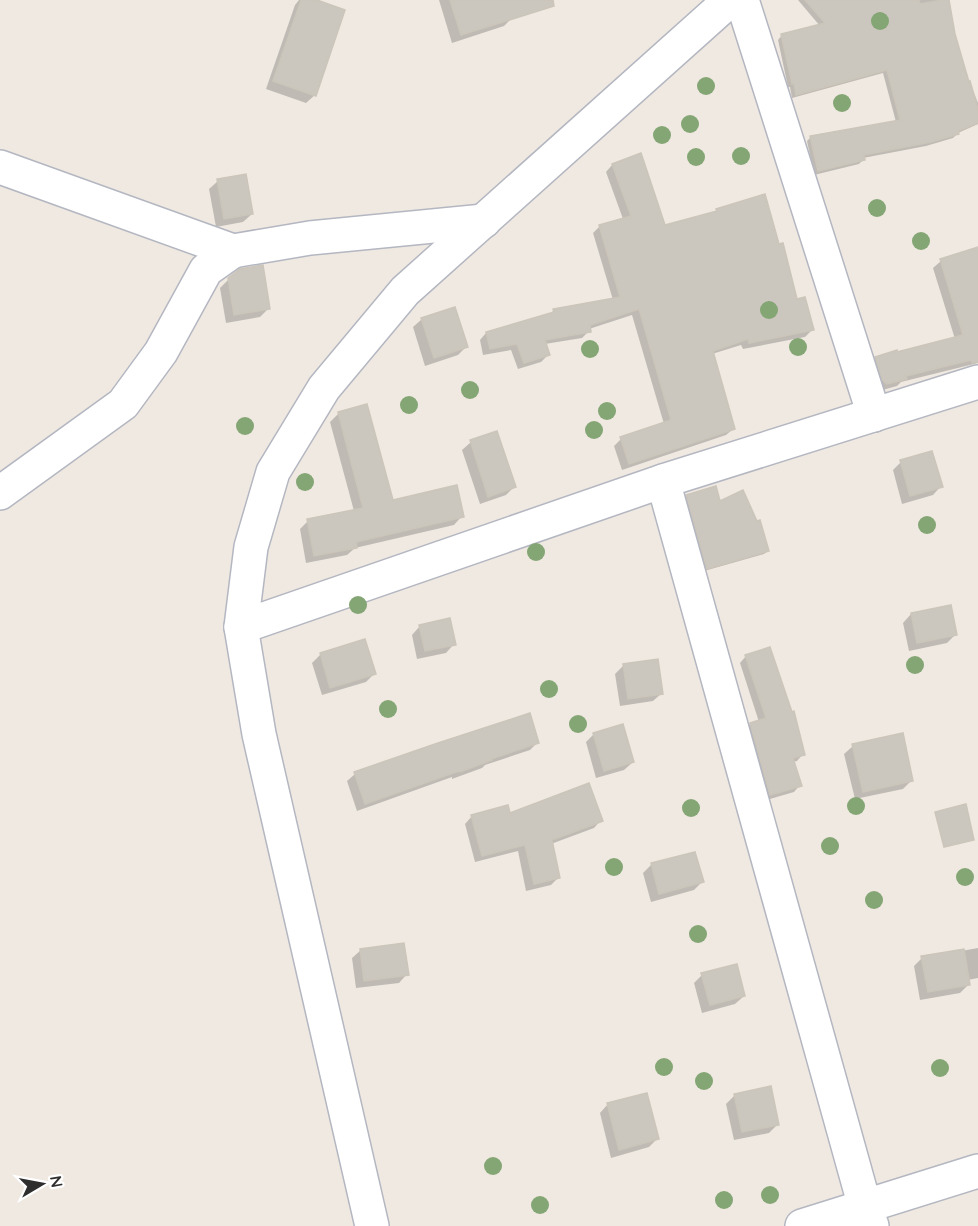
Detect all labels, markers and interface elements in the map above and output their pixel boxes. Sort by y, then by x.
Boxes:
north arrow [12,1154,72,1214]
text: N [46,1174,68,1189]

